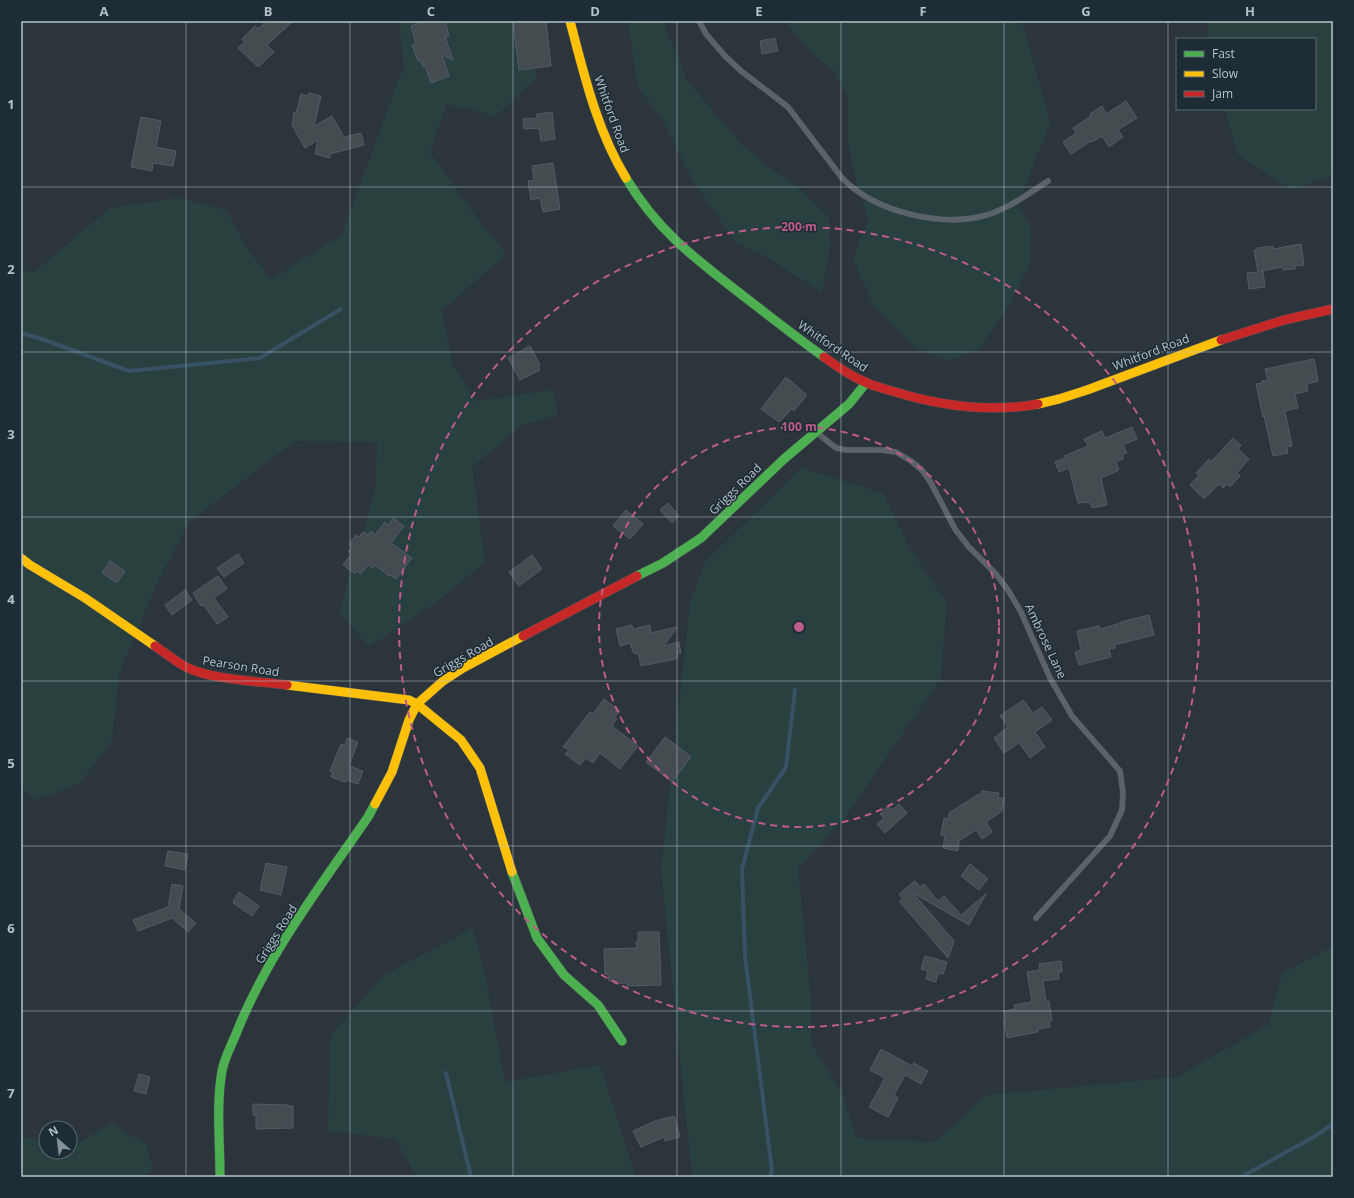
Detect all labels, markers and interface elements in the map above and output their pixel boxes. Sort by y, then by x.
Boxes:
text: A [100,2,109,20]
text: B [264,2,273,20]
text: C [427,2,435,20]
text: D [590,2,600,20]
text: E [755,2,763,20]
text: F [919,2,927,20]
text: G [1081,2,1091,20]
text: H [1245,2,1255,20]
legend [1176,38,1316,110]
text: Fast [1212,45,1235,62]
text: Slow [1212,65,1239,82]
street label: Whitford Road [590,73,634,155]
text: Jam [1211,85,1233,102]
text: 1 [7,95,15,113]
text: 200 m [781,218,817,235]
text: 2 [7,260,15,278]
street label: Whitford Road [795,316,871,376]
street label: Whitford Road [1110,330,1192,374]
text: 100 m [781,418,817,435]
text: 3 [7,425,15,443]
street label: Griggs Road [705,460,765,518]
text: 4 [7,590,15,608]
street label: Ambrose Lane [1021,601,1071,681]
centre of rings [792,620,806,634]
street label: Griggs Road [430,633,496,681]
street label: Pearson Road [201,652,281,680]
text: 5 [7,754,15,772]
street label: Griggs Road [251,901,301,967]
text: 6 [7,919,15,937]
text: 7 [7,1084,15,1102]
north arrow [38,1120,78,1160]
text: N [46,1122,61,1139]

